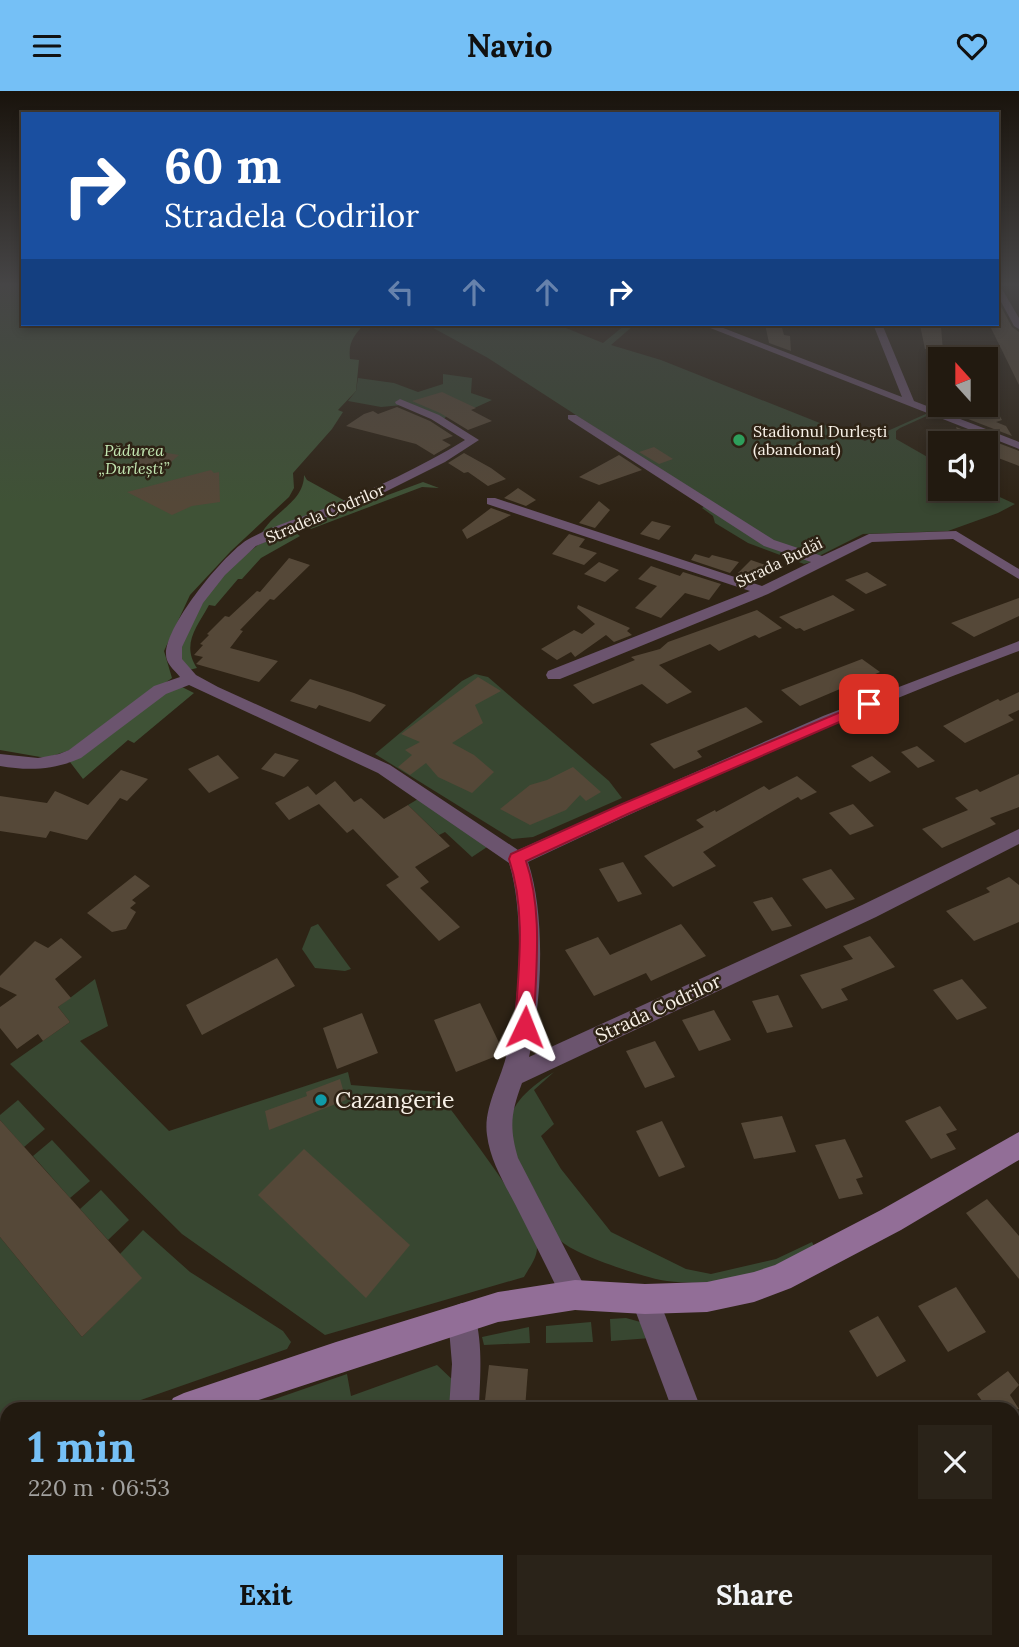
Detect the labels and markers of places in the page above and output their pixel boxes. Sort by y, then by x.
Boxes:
place label: Stadionul Durlești (abandonat) [753,421,887,460]
marker: Stadionul Durlești (abandonat) [731,432,747,448]
pin [839,674,899,734]
place label: Cazangerie [335,1085,455,1114]
marker: Cazangerie [313,1092,329,1108]

